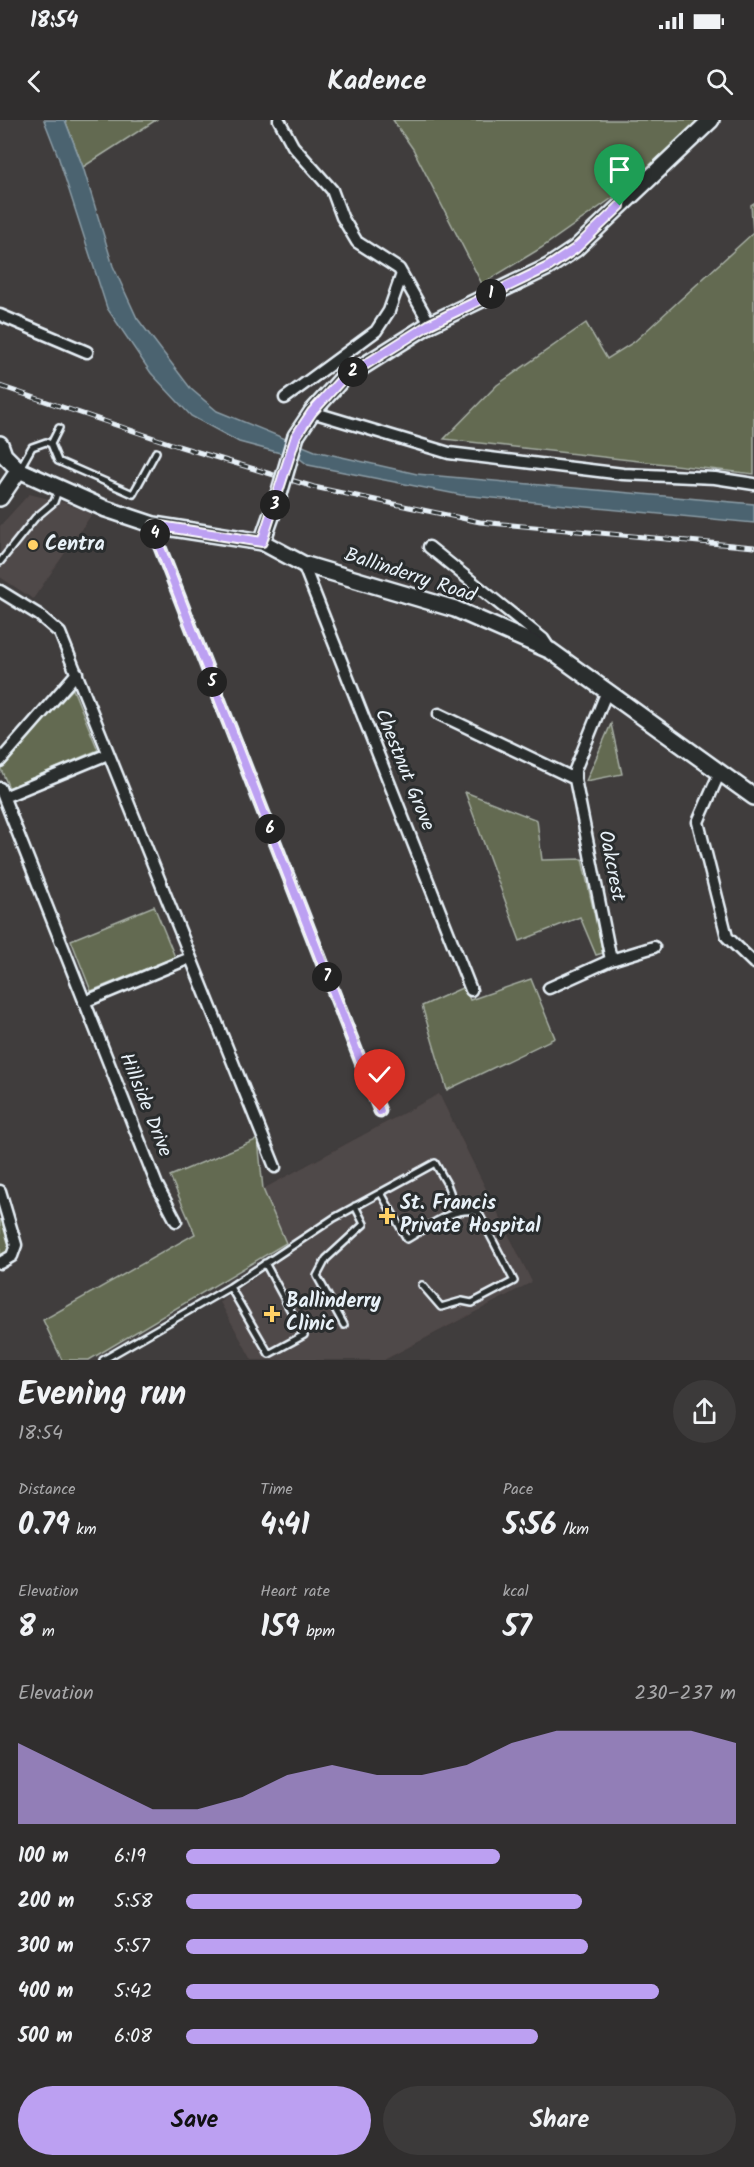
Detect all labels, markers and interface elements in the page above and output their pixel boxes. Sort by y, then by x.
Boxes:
text: 18:54 [30,4,78,39]
text: Kadence [327,60,427,103]
icon: back [18,65,51,98]
icon: search [703,65,736,98]
pin [594,144,645,206]
icon: arrive [603,153,636,186]
pin: 1 [476,279,506,309]
text: 1 [489,281,493,306]
pin: 2 [338,357,368,387]
text: 2 [348,359,358,384]
pin: 3 [260,490,290,520]
text: 3 [271,492,279,517]
pin: 4 [140,519,170,549]
text: 4 [151,521,159,546]
place label: Centra [45,529,105,561]
marker: Centra [26,538,40,552]
street label: Ballinderry Road [340,540,481,613]
pin: 5 [197,667,227,697]
text: 5 [208,669,216,694]
street label: Chestnut Grove [365,704,443,836]
pin: 6 [255,814,285,844]
text: 6 [266,816,274,841]
street label: Oakcrest [588,828,634,905]
pin: 7 [312,962,342,992]
text: 7 [323,964,331,989]
street label: Hillside Drive [110,1048,180,1162]
pin [354,1049,405,1111]
icon: check [363,1058,396,1091]
place label: St. Francis Private Hospital [400,1188,541,1243]
marker: St. Francis Private Hospital [378,1207,396,1225]
place label: Ballinderry Clinic [286,1286,382,1341]
marker: Ballinderry Clinic [263,1305,281,1323]
text: Evening run [18,1369,186,1422]
button: share [673,1380,736,1443]
text: 18:54 [18,1418,63,1450]
text: Distance [18,1477,76,1502]
text: Time [260,1477,293,1502]
text: Pace [503,1477,533,1502]
text: 0.79 [18,1502,70,1550]
text: 4:41 [260,1502,309,1550]
text: 5:56 [503,1502,557,1550]
text: km [70,1517,97,1542]
text: /km [557,1517,589,1542]
text: Elevation [18,1579,79,1604]
text: Heart rate [260,1579,330,1604]
text: kcal [503,1579,529,1604]
text: 8 [18,1604,36,1652]
text: 159 [260,1604,300,1652]
text: 57 [503,1604,532,1652]
text: m [36,1619,55,1644]
text: bpm [300,1619,335,1644]
text: Elevation [18,1678,94,1710]
text: 230–237 m [635,1678,736,1710]
text: 100 m [18,1841,69,1873]
text: 6:19 [114,1841,146,1873]
text: 200 m [18,1886,74,1918]
text: 5:58 [114,1886,152,1918]
text: 300 m [18,1931,74,1963]
text: 5:57 [114,1931,150,1963]
text: 400 m [18,1976,74,2008]
text: 5:42 [114,1976,152,2008]
text: 500 m [18,2021,73,2053]
text: 6:08 [114,2021,152,2053]
button: Save [18,2086,371,2155]
button: Share [383,2086,736,2155]

